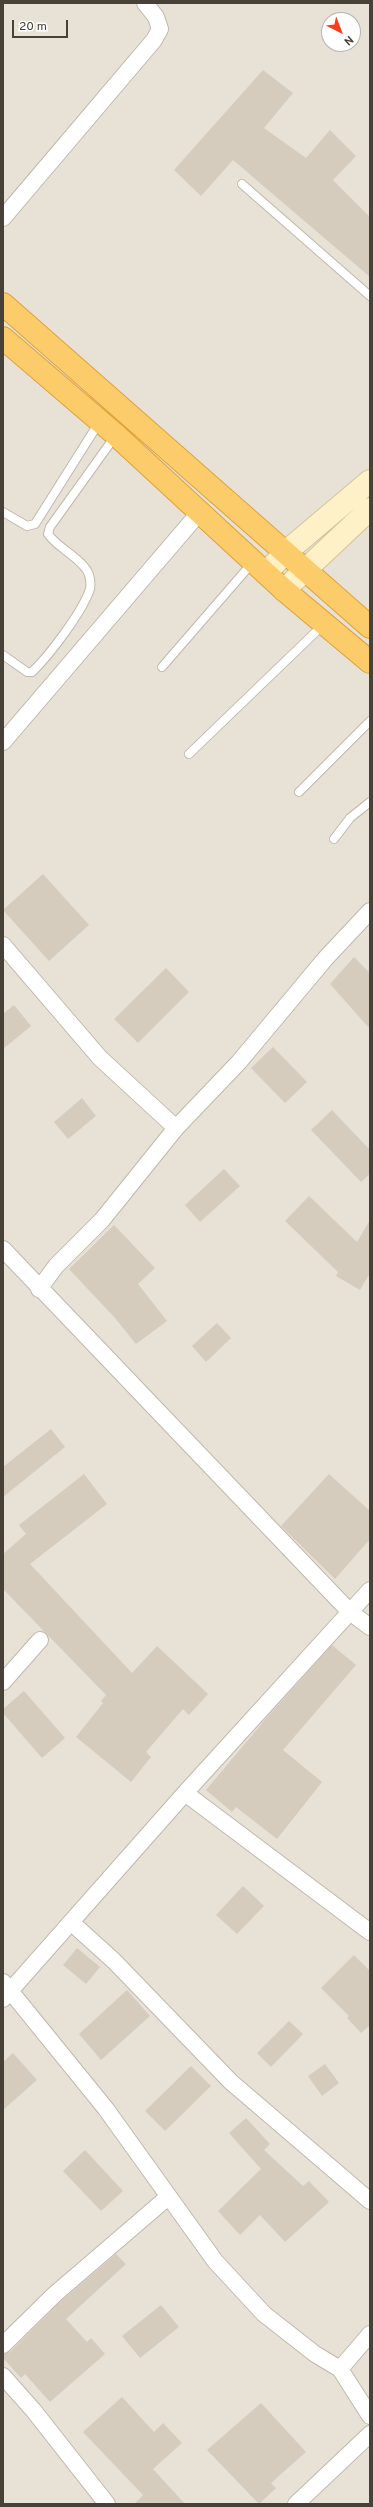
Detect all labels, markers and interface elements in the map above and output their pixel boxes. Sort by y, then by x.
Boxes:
scale bar [14,12,70,38]
north arrow [321,12,361,52]
text: 20 m [19,19,47,35]
text: N [341,32,356,48]

